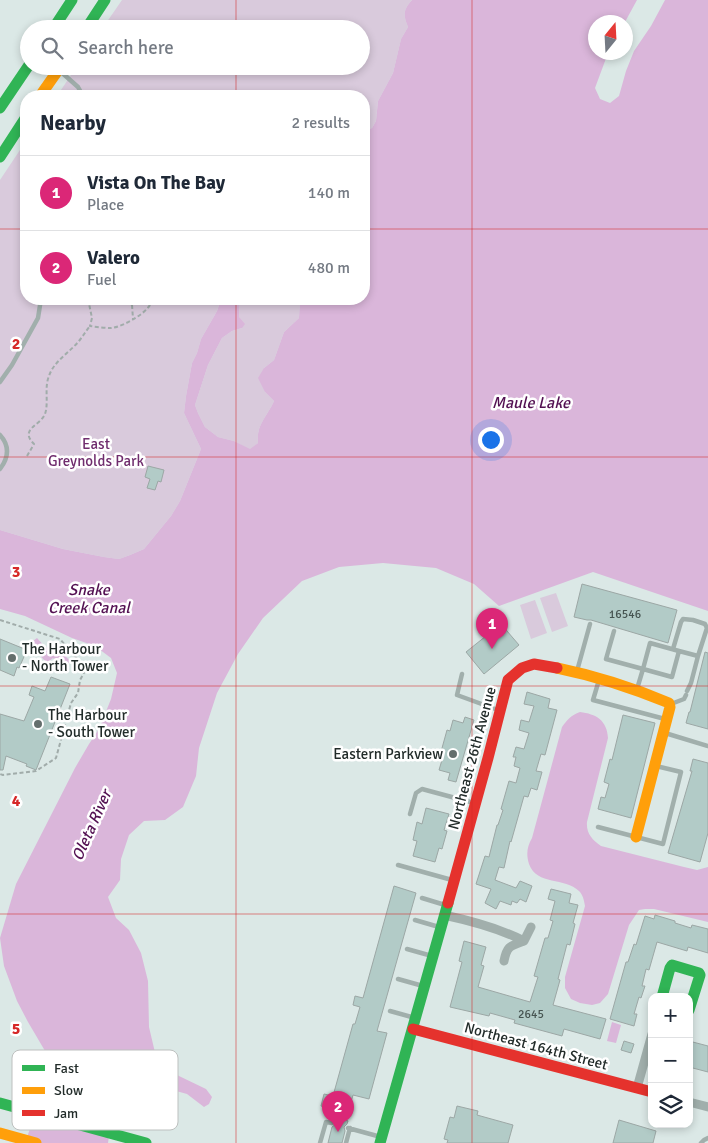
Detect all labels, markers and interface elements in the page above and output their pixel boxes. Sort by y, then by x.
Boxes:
north arrow [588,15,633,60]
search box [20,20,370,75]
icon: search [38,34,66,62]
text: Search here [78,36,174,60]
text: Nearby [40,110,106,136]
text: 2 results [291,113,350,133]
text: Vista On The Bay [87,171,225,195]
text: 1 [52,183,60,203]
text: 140 m [308,183,350,203]
text: Place [87,195,124,215]
text: Valero [87,246,140,270]
text: 2 [52,258,60,278]
text: 480 m [308,258,350,278]
text: Fuel [87,270,116,290]
text: 2 [12,334,20,354]
water label: Maule Lake [492,393,571,413]
your location [478,427,504,453]
park label: East Greynolds Park [48,435,145,470]
text: 3 [12,562,20,582]
water label: Snake Creek Canal [48,580,131,618]
house number: 16546 [609,607,641,622]
pin: 1 [476,608,508,649]
place label: The Harbour - North Tower [22,640,109,675]
marker: The Harbour - North Tower [6,652,18,664]
street label: Northeast 26th Avenue [444,685,500,831]
place label: The Harbour - South Tower [48,706,136,741]
marker: The Harbour - South Tower [32,718,44,730]
place label: Eastern Parkview [333,745,443,763]
marker: Eastern Parkview [447,748,459,760]
water label: Oleta River [68,785,117,864]
text: 4 [12,791,21,811]
map controls [648,993,693,1128]
button: + [648,993,693,1038]
house number: 2645 [518,1007,544,1022]
street label: Northeast 164th Street [462,1018,610,1074]
text: 5 [12,1019,20,1039]
button: − [648,1038,693,1083]
legend [12,1050,178,1130]
text: Fast [54,1060,79,1077]
text: Slow [54,1082,83,1099]
button: layers [648,1083,693,1128]
pin: 2 [322,1091,354,1132]
text: Jam [54,1105,78,1122]

